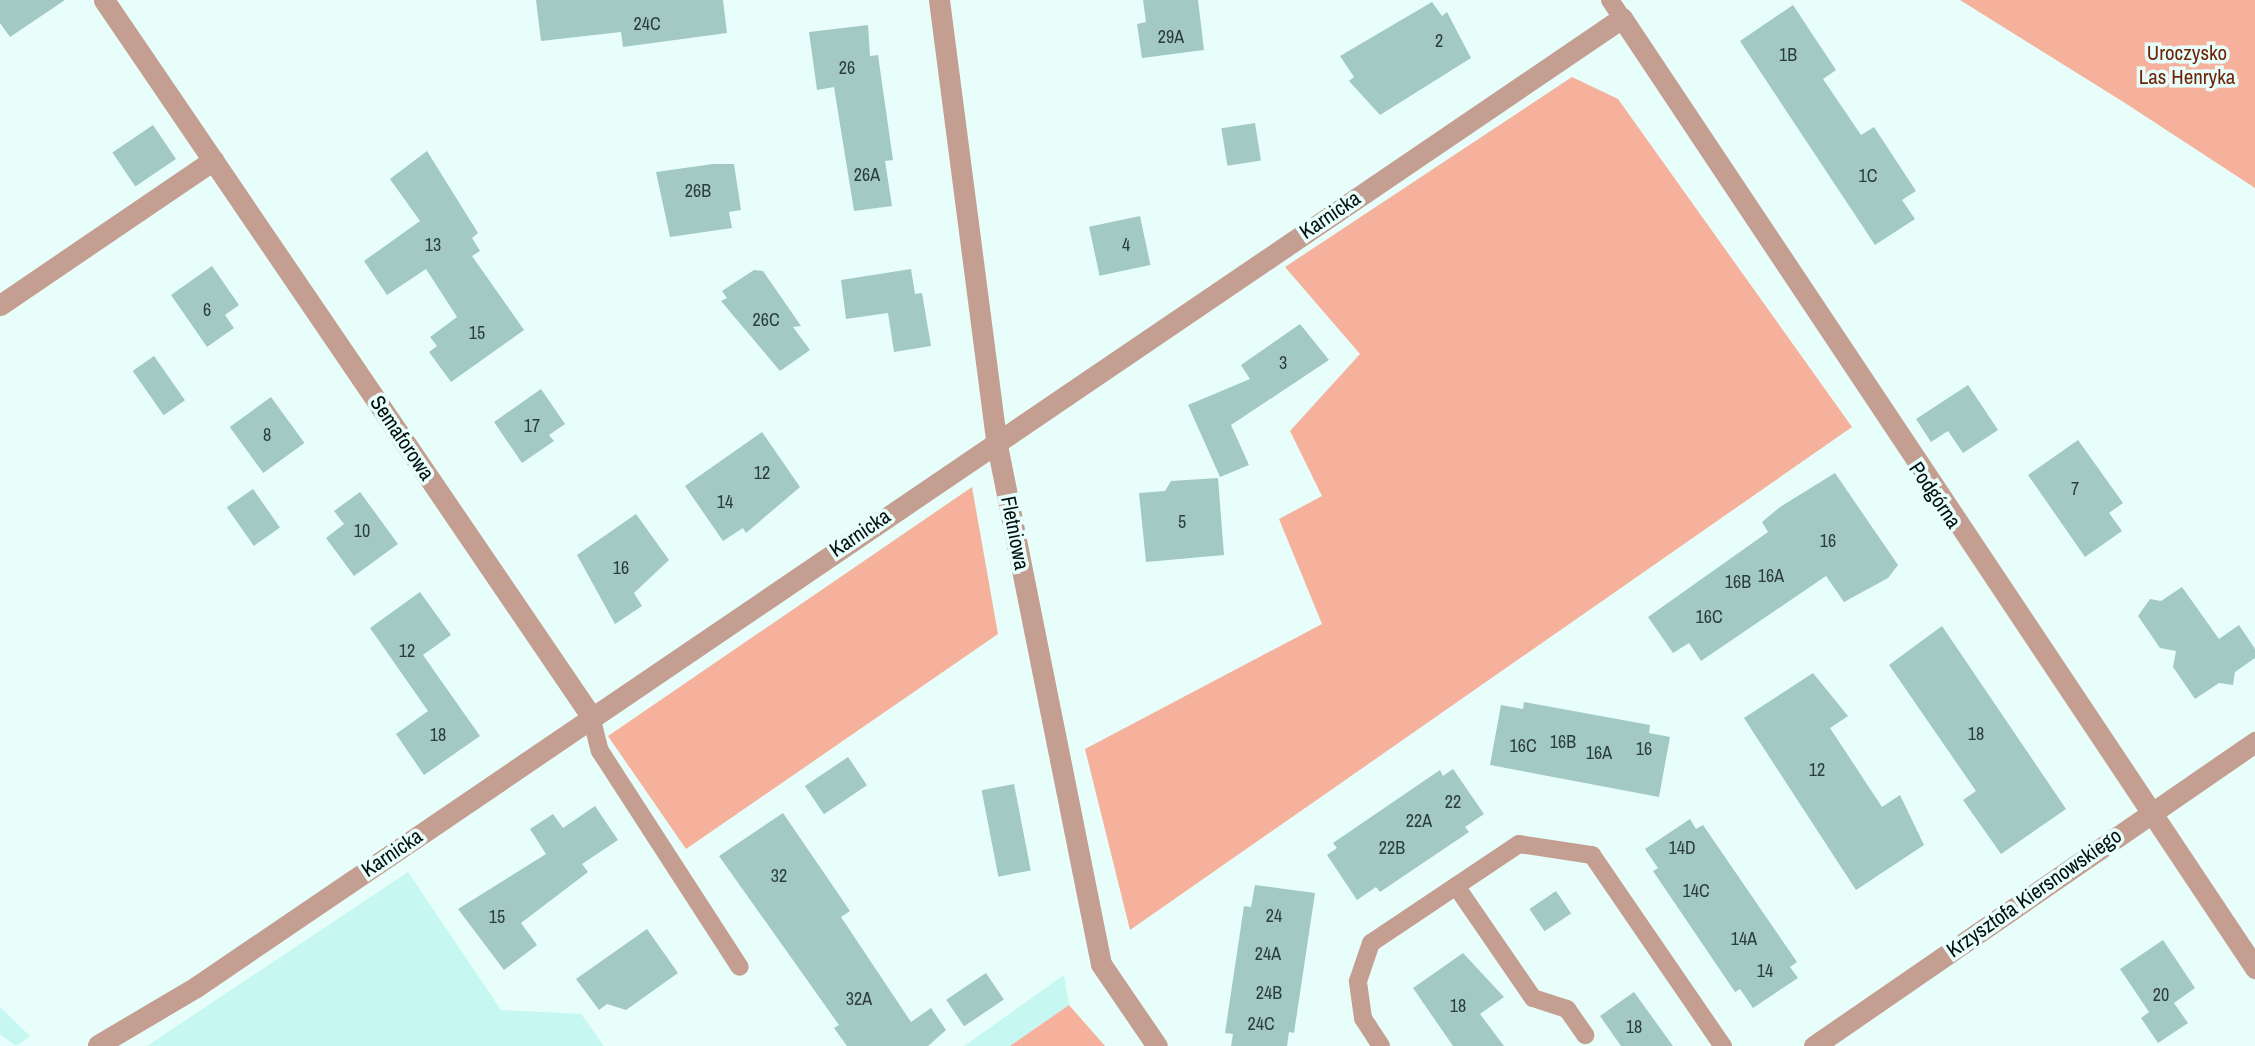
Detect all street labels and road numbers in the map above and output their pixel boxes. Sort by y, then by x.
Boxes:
street label: Karnicka [1295,186,1365,244]
street label: Semaforowa [365,391,439,485]
street label: Podgórna [1904,457,1966,533]
street label: Fletniowa [996,494,1034,572]
street label: Karnicka [825,504,895,562]
street label: Krzysztofa Kiersnowskiego [1942,823,2126,963]
street label: Karnicka [357,824,427,882]

